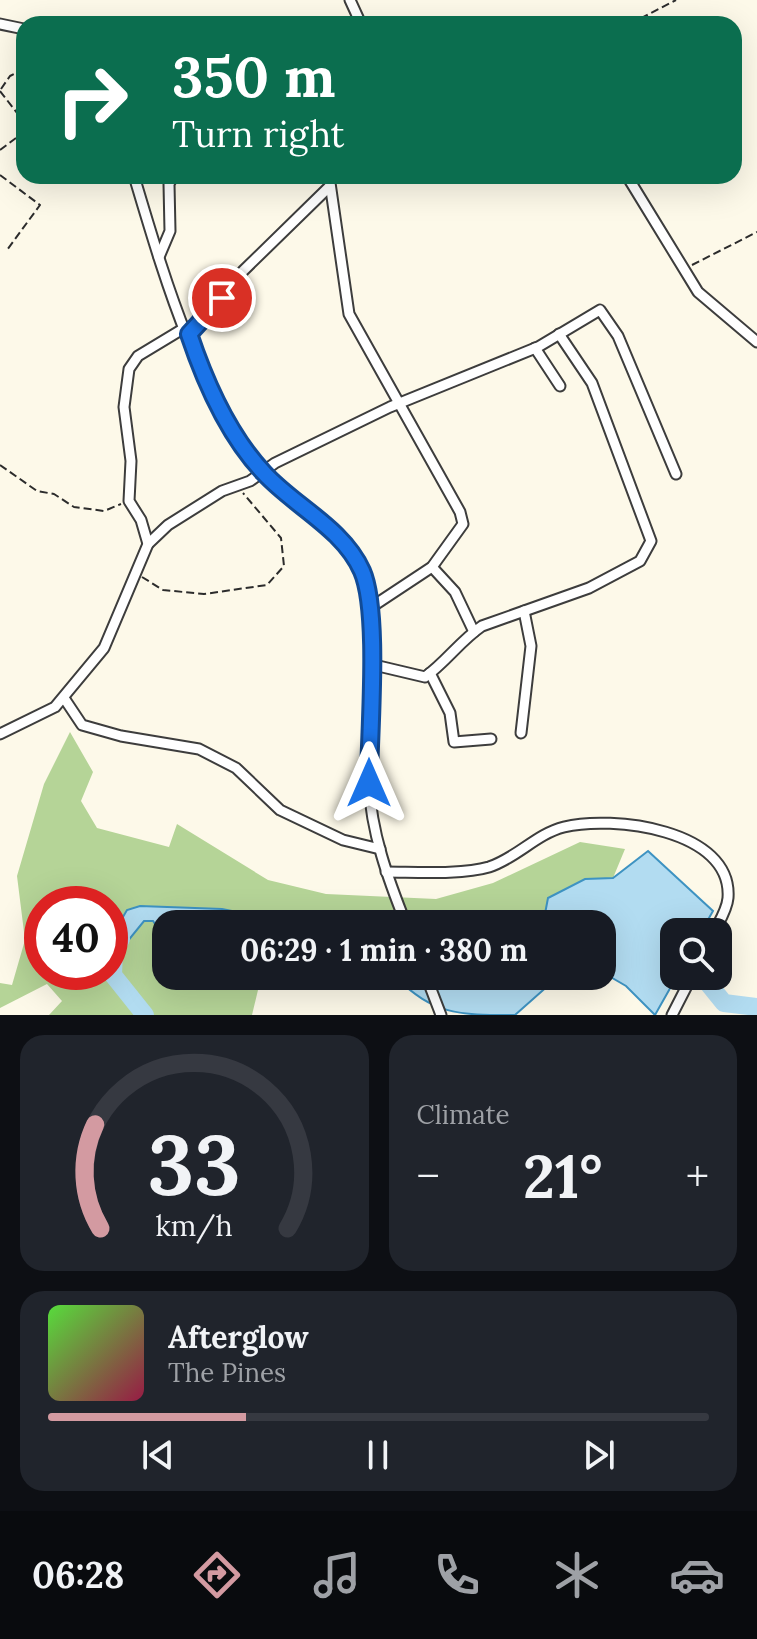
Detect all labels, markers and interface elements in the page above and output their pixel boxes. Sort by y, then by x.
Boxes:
text: 350 m [172,41,335,112]
icon: right [40,48,144,152]
text: Turn right [172,111,345,157]
pin [188,264,256,332]
icon: arrive [200,276,244,320]
position arrow [327,741,411,825]
speed limit sign: 40 [24,886,128,990]
map controls [660,918,732,990]
button: search [660,918,732,990]
text: 06:29 · 1 min · 380 m [240,931,528,969]
text: Climate [417,1098,510,1131]
text: 33 [148,1111,241,1218]
text: 21° [523,1138,602,1214]
text: − [417,1148,440,1204]
text: + [686,1148,709,1204]
text: km/h [156,1207,233,1244]
text: Afterglow [168,1318,309,1356]
text: The Pines [168,1356,286,1389]
icon: previous [136,1433,180,1477]
icon: pause [356,1433,400,1477]
icon: next [577,1433,621,1477]
icon: directions [189,1547,245,1603]
icon: music [309,1547,365,1603]
icon: phone [429,1547,485,1603]
icon: climate [549,1547,605,1603]
icon: car [669,1547,725,1603]
text: 06:28 [32,1552,124,1598]

